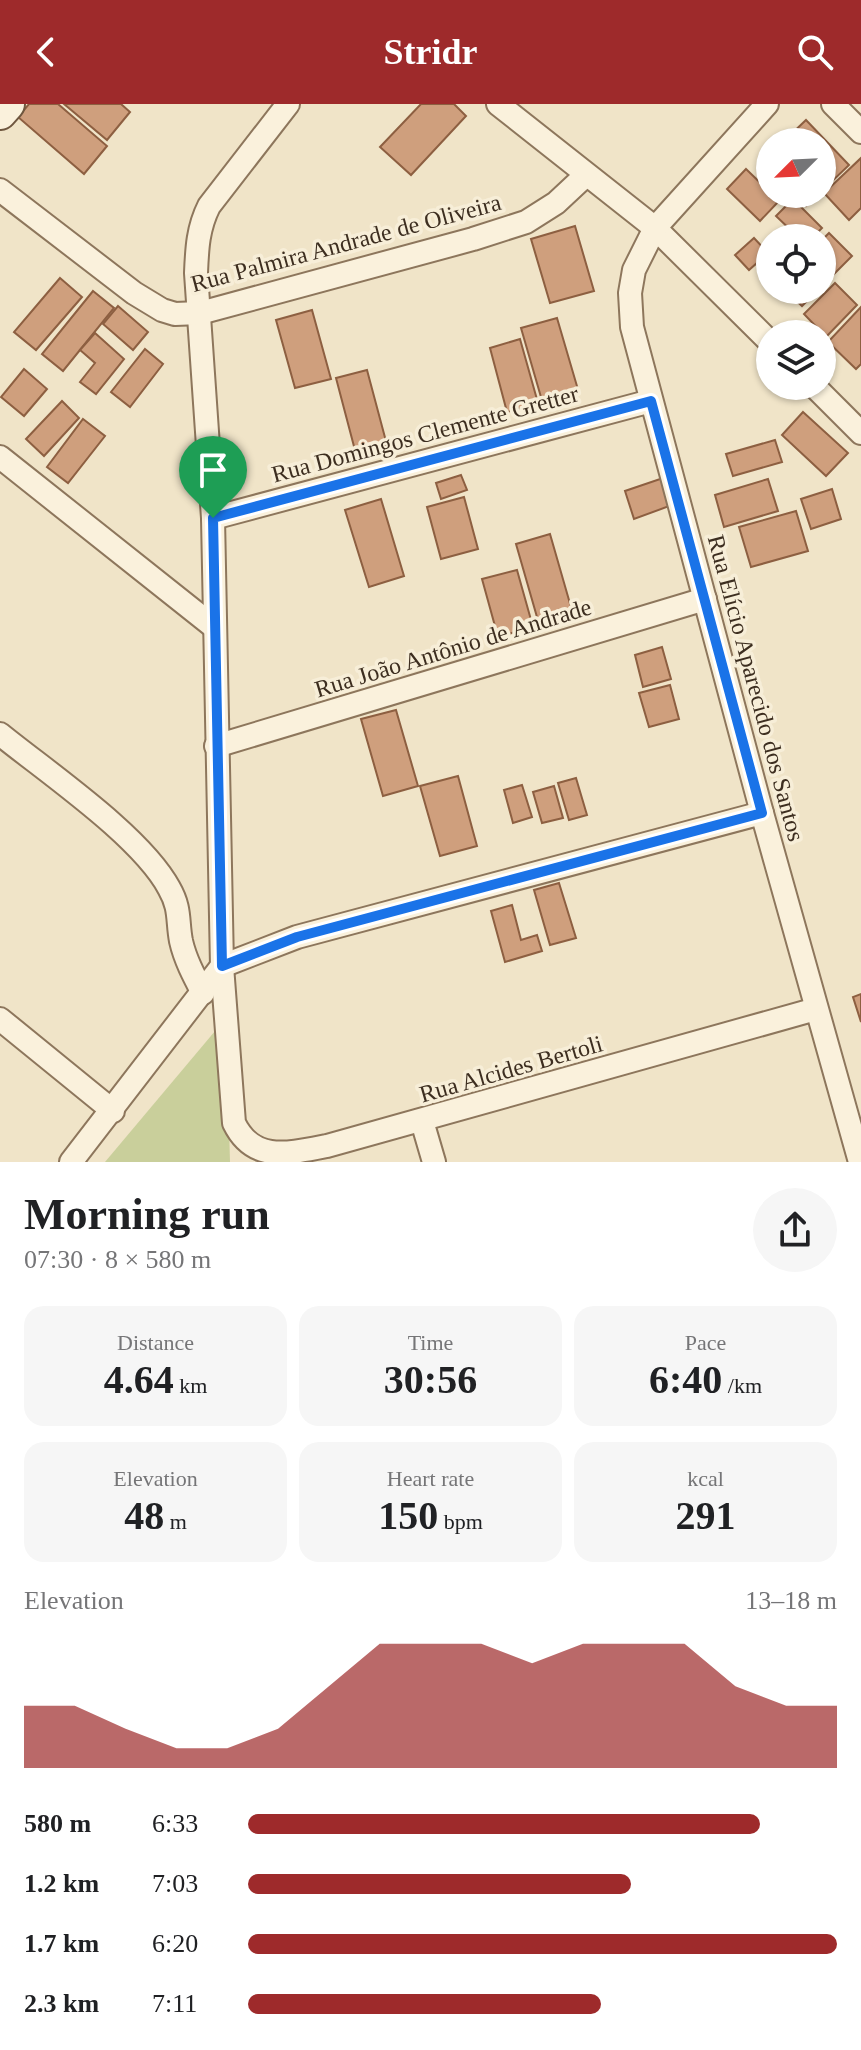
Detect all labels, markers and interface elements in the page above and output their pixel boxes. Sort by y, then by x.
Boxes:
icon: back [24,30,68,74]
icon: search [793,30,837,74]
text: Stridr [384,32,478,72]
north arrow [756,128,836,208]
map controls [756,128,836,400]
street label: Rua Palmira Andrade de Oliveira [188,189,504,297]
button: locate [756,224,836,304]
button: layers [756,320,836,400]
street label: Rua Domingos Clemente Gretter [269,380,581,488]
pin [179,436,247,518]
icon: arrive [191,448,235,492]
street label: Rua Elício Aparecido dos Santos [703,532,809,844]
street label: Rua João Antônio de Andrade [312,593,594,703]
street label: Rua Alcides Bertoli [416,1030,606,1108]
button: share [753,1188,837,1272]
text: Morning run [24,1190,270,1239]
text: 07:30 · 8 × 580 m [24,1245,211,1274]
text: Distance [117,1330,194,1355]
text: Time [408,1330,453,1355]
text: Pace [685,1330,726,1355]
text: 4.64 [104,1357,174,1402]
text: 30:56 [384,1357,477,1402]
text: 6:40 [649,1357,722,1402]
text: km [174,1373,207,1398]
text: /km [722,1373,762,1398]
text: Elevation [113,1466,198,1491]
text: Heart rate [387,1466,474,1491]
text: kcal [687,1466,724,1491]
text: 48 [124,1493,164,1538]
text: 150 [378,1493,438,1538]
text: 291 [676,1493,736,1538]
text: m [164,1509,187,1534]
text: bpm [438,1509,483,1534]
text: Elevation [24,1586,124,1615]
text: 13–18 m [745,1586,837,1615]
text: 580 m [24,1809,91,1838]
text: 6:33 [152,1809,198,1838]
text: 1.2 km [24,1869,99,1898]
text: 7:03 [152,1869,198,1898]
text: 1.7 km [24,1929,99,1958]
text: 6:20 [152,1929,198,1958]
text: 2.3 km [24,1989,99,2018]
text: 7:11 [152,1989,197,2018]

